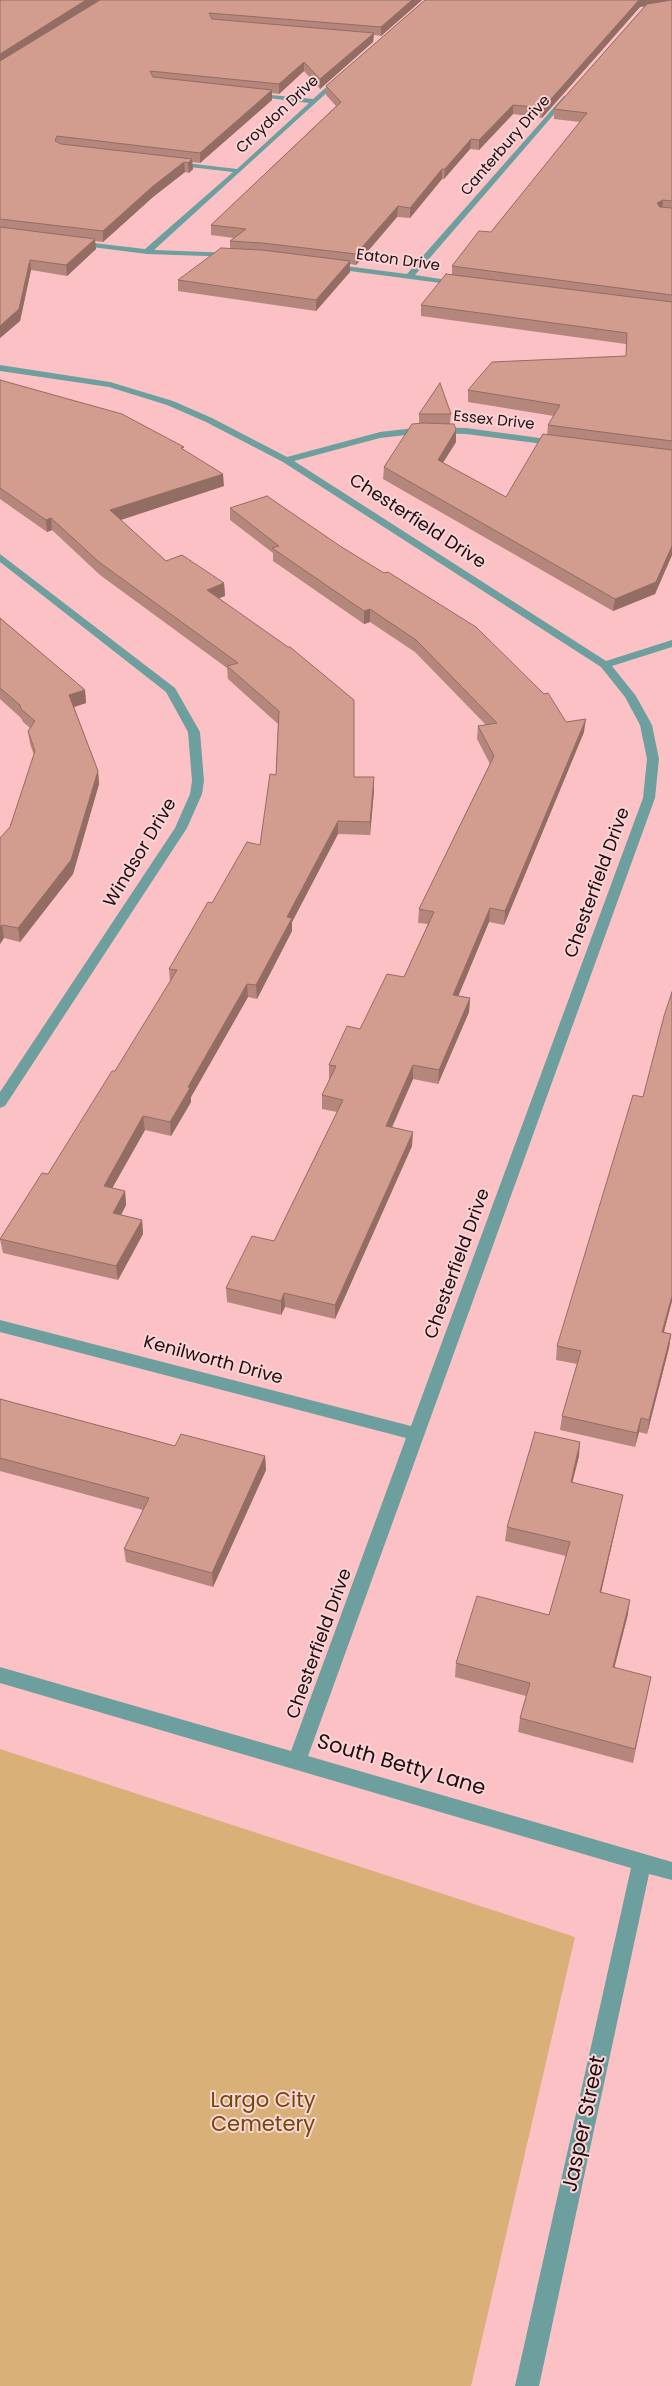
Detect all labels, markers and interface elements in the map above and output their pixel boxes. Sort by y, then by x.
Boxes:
street label: Croydon Drive [233,72,323,158]
street label: Canterbury Drive [458,92,554,200]
street label: Eaton Drive [355,246,441,276]
street label: Essex Drive [453,408,535,434]
street label: Chesterfield Drive [345,470,489,574]
street label: Windsor Drive [100,795,182,911]
street label: Chesterfield Drive [561,805,635,961]
street label: Chesterfield Drive [421,1186,495,1342]
street label: Kenilworth Drive [141,1332,285,1390]
street label: Chesterfield Drive [283,1566,357,1722]
street label: South Betty Lane [314,1730,488,1802]
street label: Jasper Street [558,2054,612,2194]
park label: Largo City Cemetery [210,2089,316,2139]

